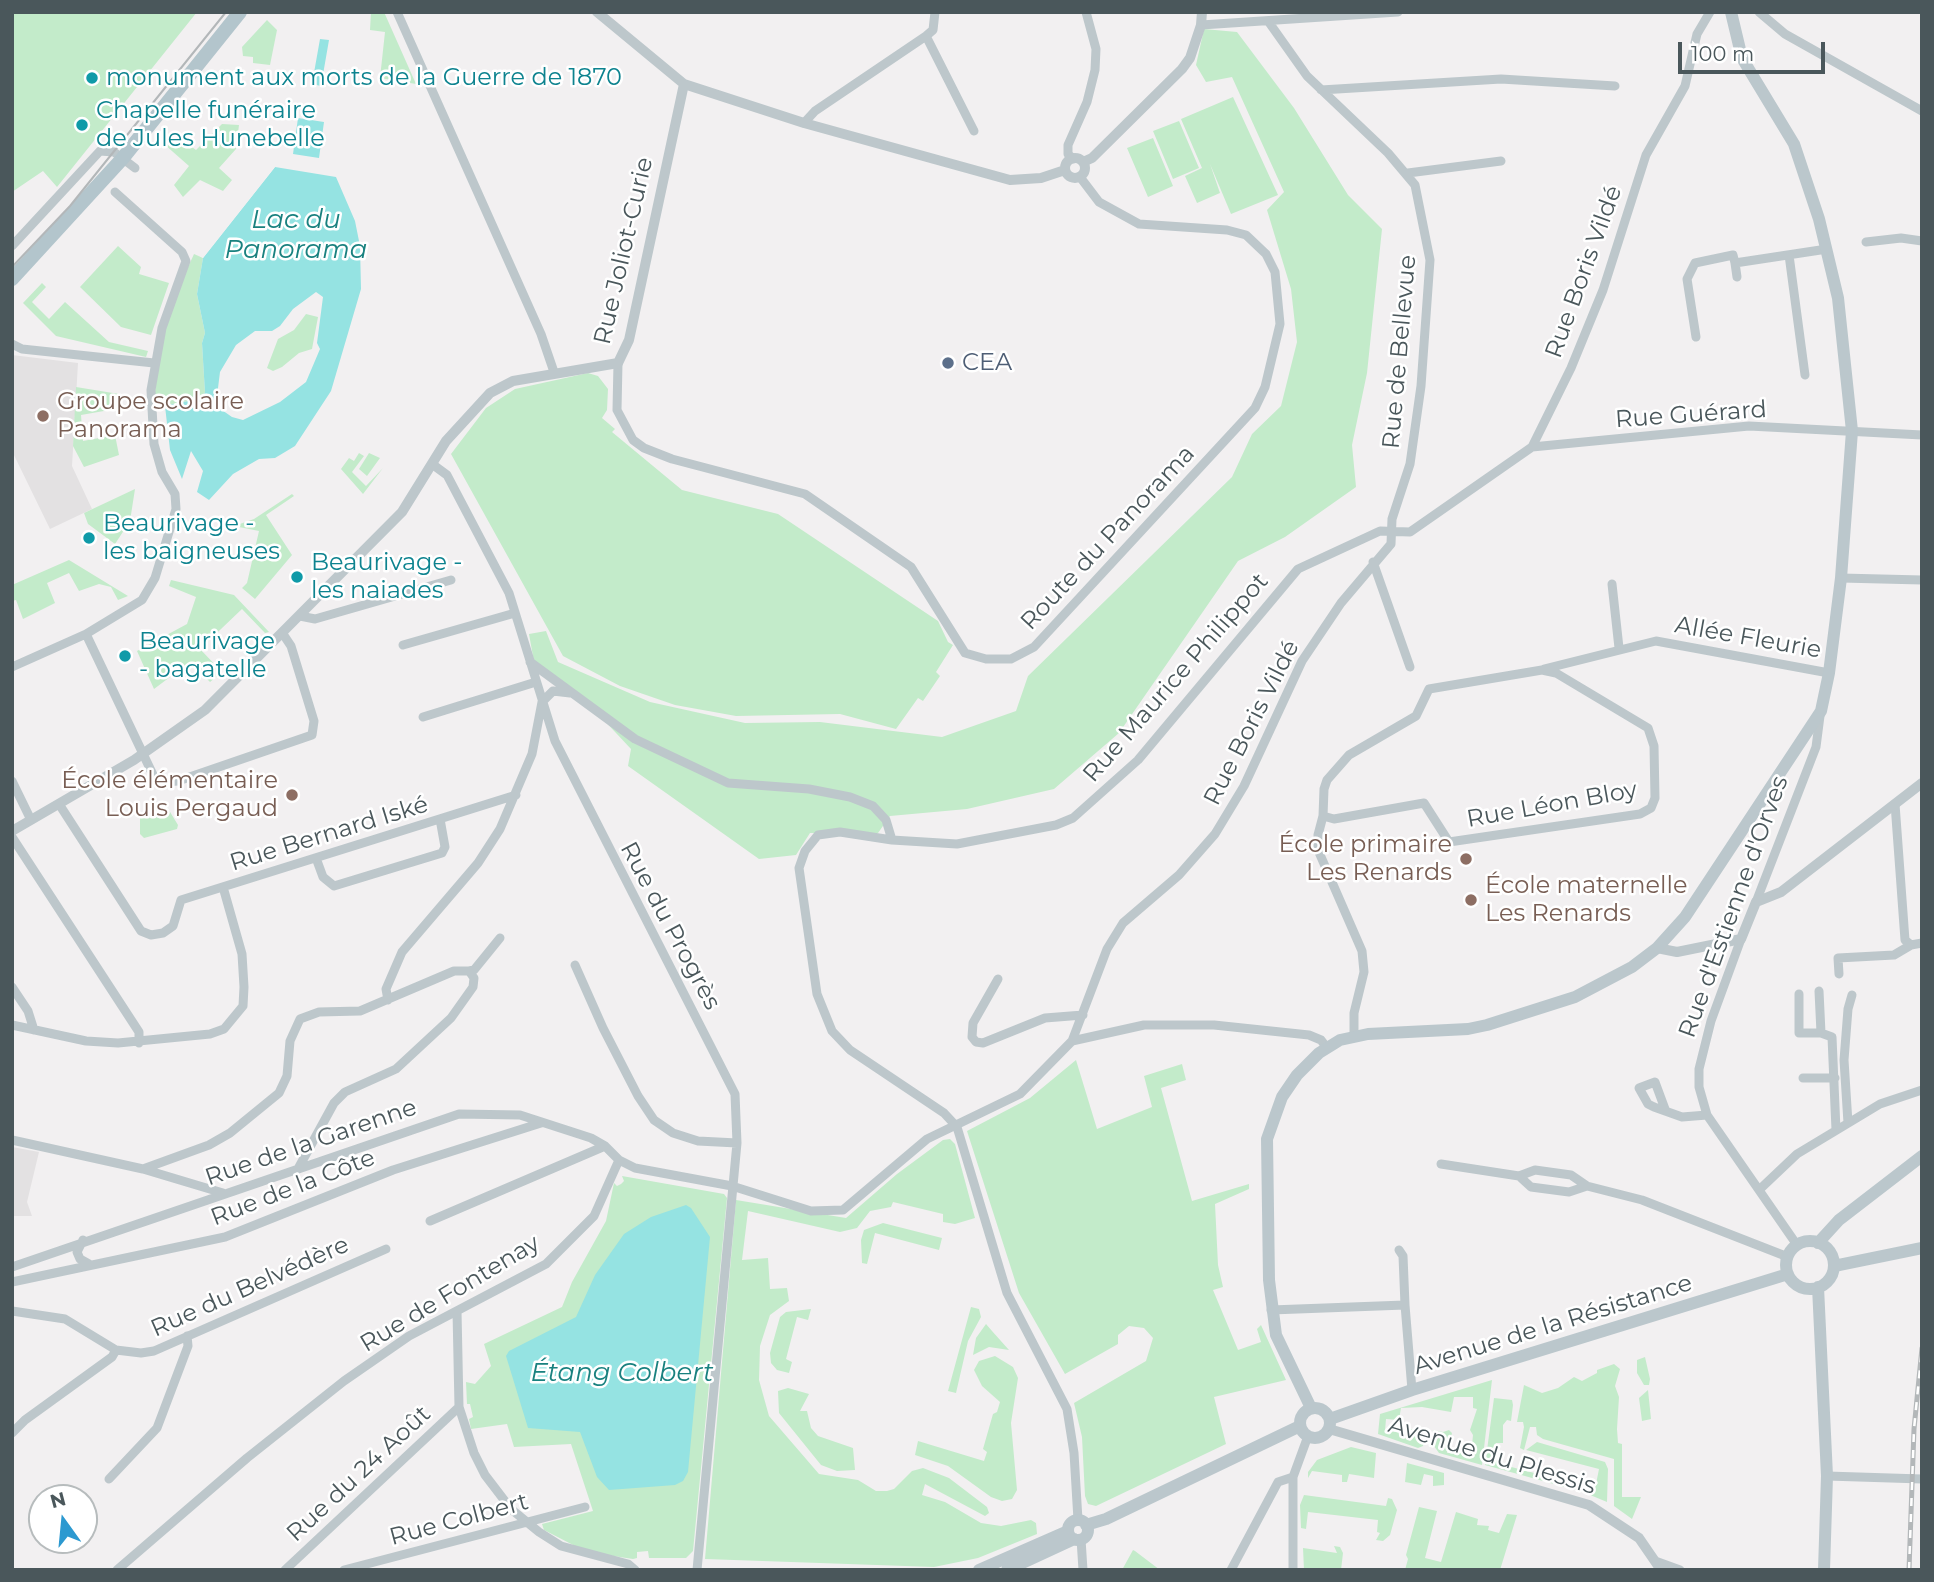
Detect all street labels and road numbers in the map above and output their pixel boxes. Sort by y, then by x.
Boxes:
street label: Rue Joliot-Curie [588,155,660,347]
street label: Rue Boris Vildé [1539,182,1629,362]
street label: Rue de Bellevue [1377,254,1423,450]
street label: Rue Guérard [1614,395,1768,435]
street label: Route du Panorama [1015,440,1201,636]
street label: Rue Maurice Philippot [1077,568,1275,788]
street label: Allée Fleurie [1673,611,1823,665]
street label: Rue Boris Vildé [1198,636,1306,810]
street label: Rue d'Estienne d'Orves [1673,772,1795,1042]
street label: Rue Léon Bloy [1465,776,1639,834]
street label: Rue Bernard Iské [226,790,432,878]
street label: Rue du Progrès [614,837,726,1015]
street label: Rue de la Garenne [202,1093,420,1193]
street label: Rue de la Côte [207,1143,379,1233]
street label: Rue de Fontenay [355,1229,545,1359]
street label: Rue du Belvédère [147,1230,353,1344]
street label: Avenue de la Résistance [1410,1269,1696,1381]
street label: Rue du 24 Août [281,1400,437,1548]
street label: Avenue du Plessis [1385,1411,1599,1501]
street label: Rue Colbert [386,1488,532,1552]

